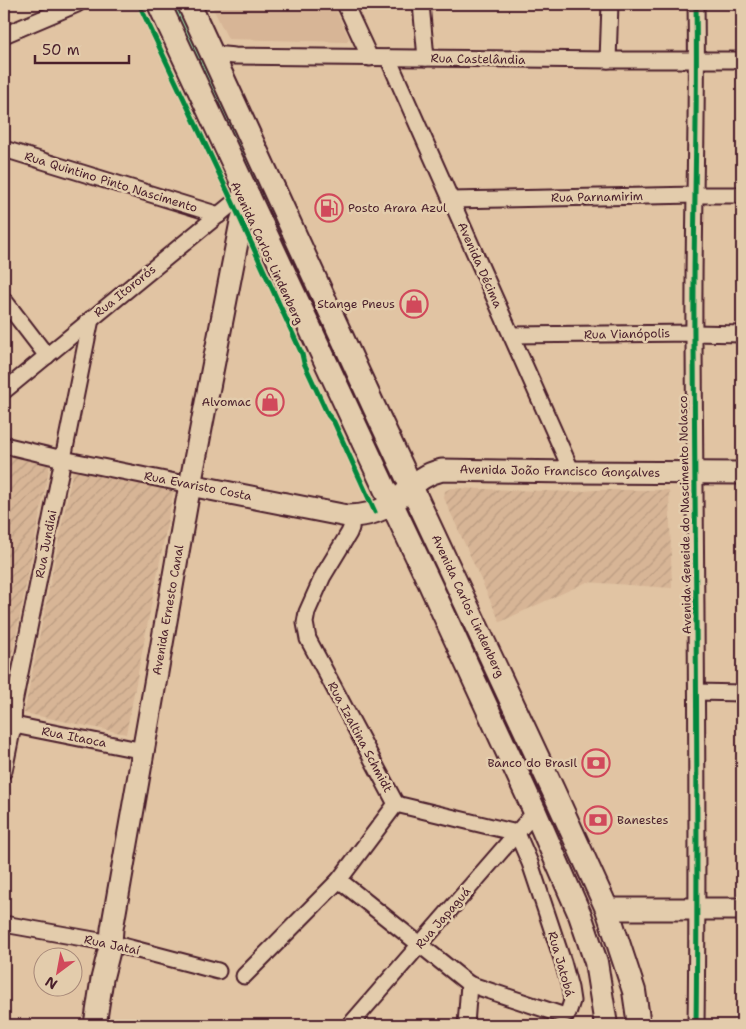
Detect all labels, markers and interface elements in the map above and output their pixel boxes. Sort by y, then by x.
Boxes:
scale bar [35,32,129,64]
text: 50 m [42,40,80,60]
street label: Rua Castelândia [430,50,526,68]
street label: Rua Quintino Pinto Nascimento [22,148,200,216]
street label: Avenida Carlos Lindenberg [227,179,307,327]
street label: Rua Parnamirim [551,188,643,206]
fuel station icon: Posto Arara Azul [314,193,344,223]
place label: Posto Arara Azul [348,200,447,216]
street label: Avenida Décima [454,220,506,311]
street label: Rua Itororós [91,261,159,321]
shop icon: Stange Pneus [399,289,429,319]
place label: Stange Pneus [317,296,395,312]
street label: Rua Vianópolis [584,325,670,343]
shop icon: Alvomac [255,387,285,417]
place label: Alvomac [202,394,251,410]
street label: Avenida Geneide do Nascimento Nolasco [675,395,695,635]
street label: Avenida João Francisco Gonçalves [460,461,661,481]
street label: Rua Evaristo Costa [143,468,254,504]
street label: Rua Jundiai [32,508,60,580]
street label: Avenida Carlos Lindenberg [428,532,508,680]
street label: Avenida Ernesto Canal [149,543,187,677]
street label: Rua Izaltina Schmidt [324,679,396,795]
street label: Rua Itaoca [40,723,108,751]
bank icon: Banco do Brasil [581,748,611,778]
place label: Banco do Brasil [487,755,577,771]
bank icon: Banestes [583,805,613,835]
place label: Banestes [617,812,669,828]
street label: Rua Japaguá [412,883,474,952]
street label: Rua Jatobá [544,929,578,999]
street label: Rua Jataí [83,931,142,959]
north arrow [32,946,82,996]
text: N [42,972,61,994]

